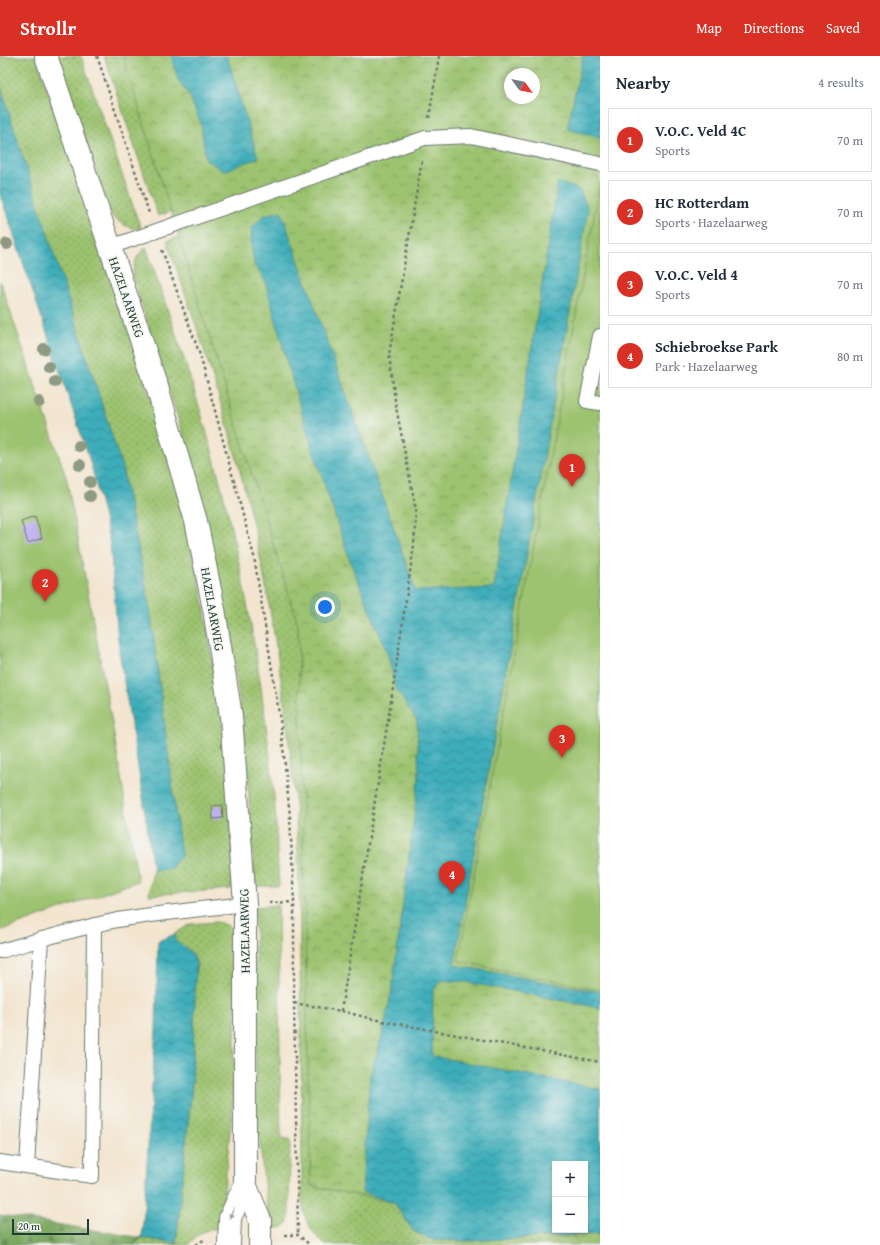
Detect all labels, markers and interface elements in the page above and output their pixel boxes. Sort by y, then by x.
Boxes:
text: Strollr [20,14,76,42]
text: Map [696,18,722,38]
text: Directions [744,18,804,38]
text: Saved [826,18,860,38]
north arrow [504,68,540,104]
text: Nearby [616,70,670,95]
text: 4 results [818,73,864,92]
text: V.O.C. Veld 4C [655,120,746,141]
text: 1 [627,131,633,150]
text: 70 m [837,131,863,150]
text: Sports [655,141,690,160]
text: HC Rotterdam [655,192,749,213]
text: 2 [627,203,633,222]
text: 70 m [837,203,863,222]
text: Sports · Hazelaarweg [655,213,767,232]
street label: HAZELAARWEG [104,254,149,341]
text: V.O.C. Veld 4 [655,264,738,285]
text: 3 [627,275,633,294]
text: 70 m [837,275,863,294]
text: Sports [655,285,690,304]
text: Schiebroekse Park [655,336,778,357]
text: 4 [627,347,633,366]
text: 80 m [837,347,863,366]
text: Park · Hazelaarweg [655,357,757,376]
pin: 1 [559,454,585,487]
street label: HAZELAARWEG [196,566,229,653]
pin: 2 [32,569,58,602]
your location [315,597,335,617]
pin: 3 [549,725,575,758]
pin: 4 [439,861,465,894]
street label: HAZELAARWEG [234,888,255,973]
map controls [552,1161,588,1233]
button: + [552,1161,588,1197]
button: − [552,1197,588,1233]
one-way arrow [229,1208,235,1220]
scale bar [12,1217,89,1236]
text: 20 m [18,1218,40,1234]

